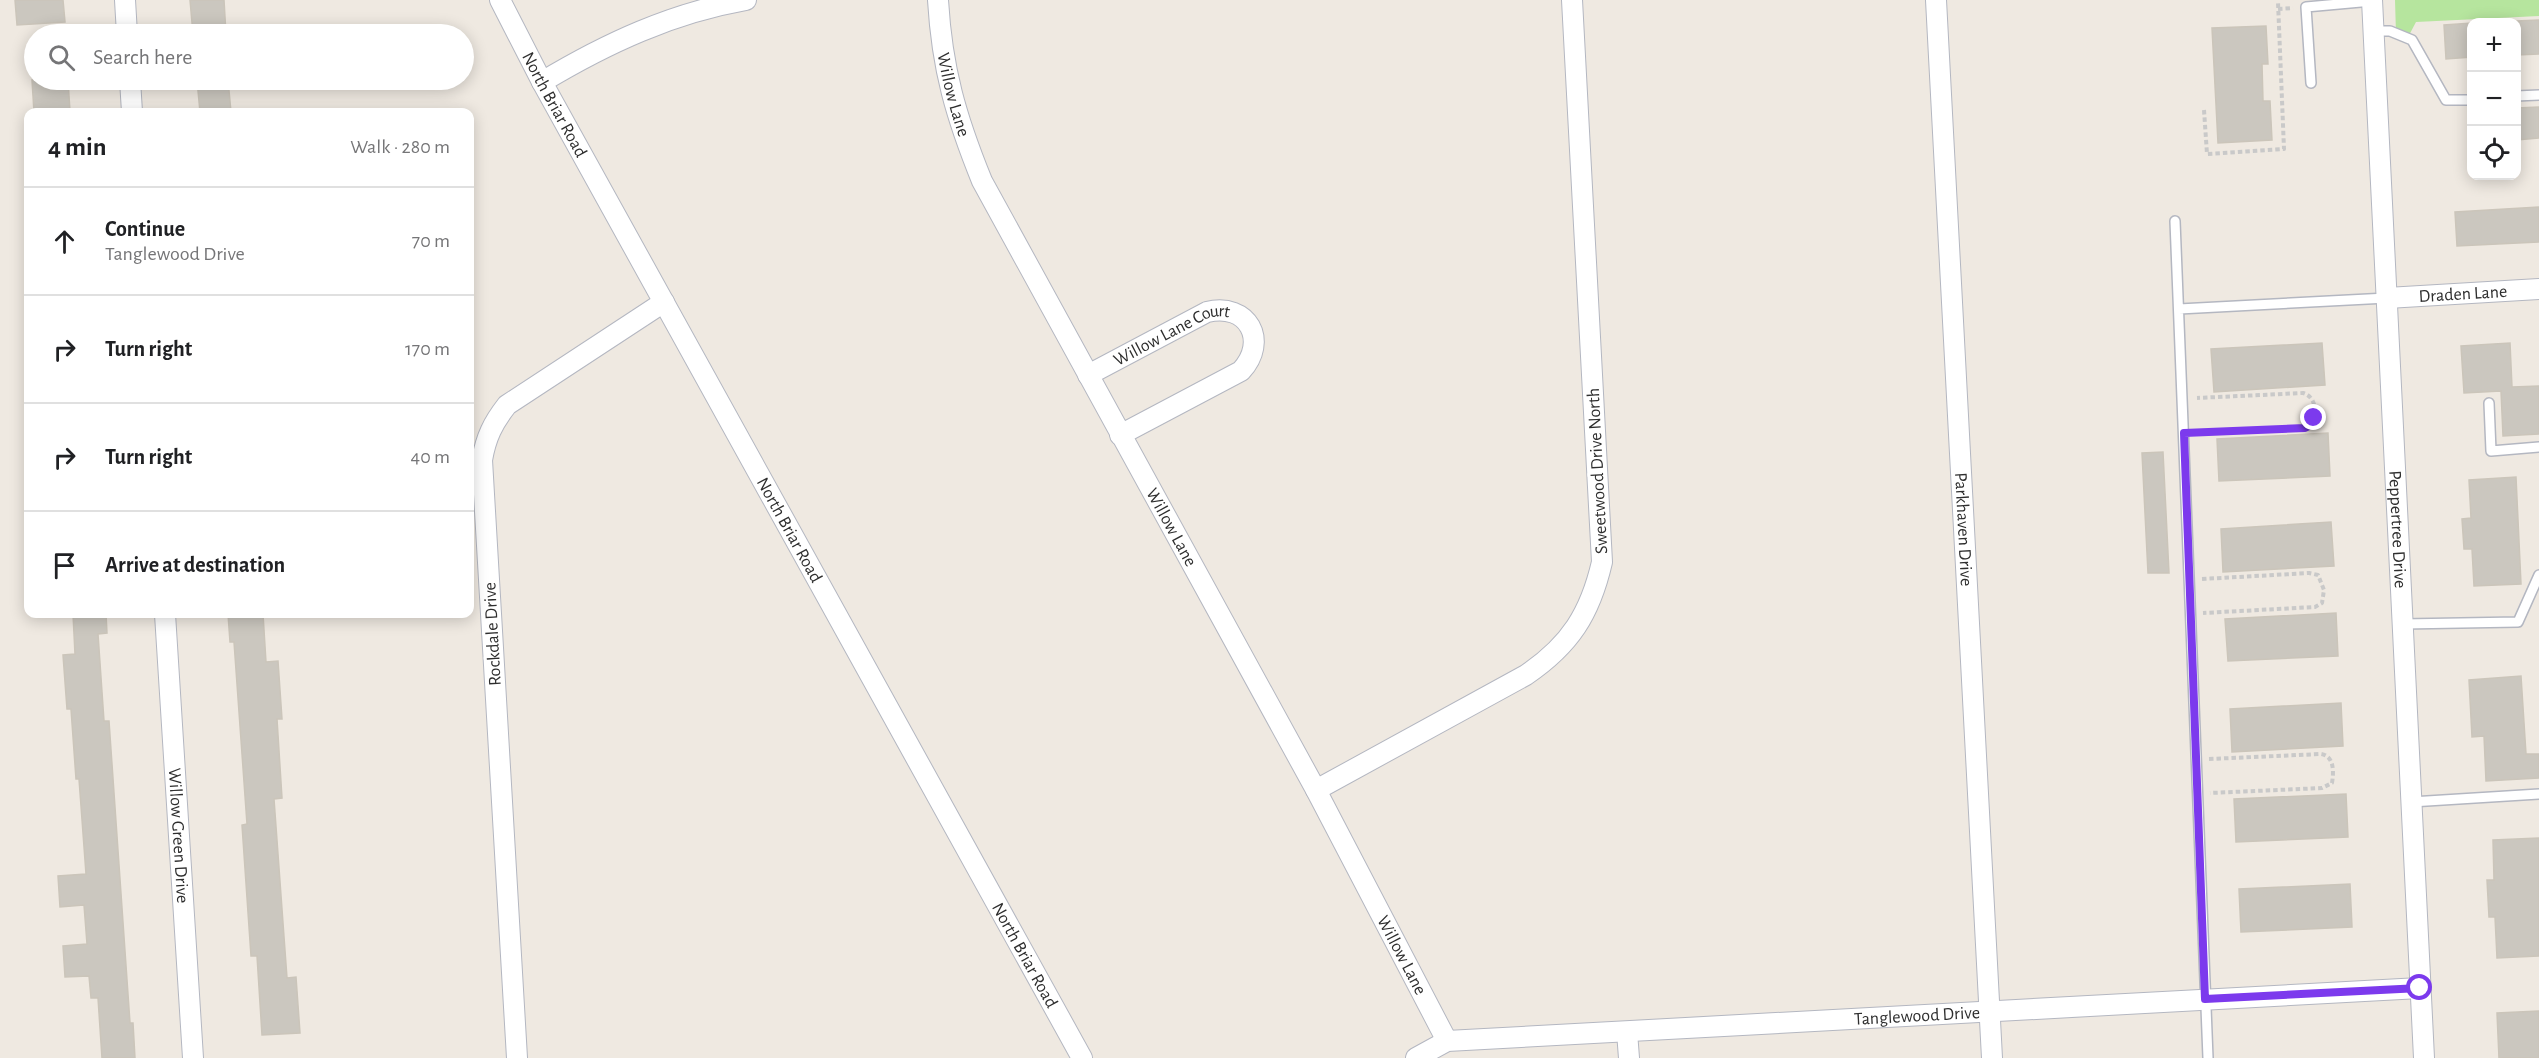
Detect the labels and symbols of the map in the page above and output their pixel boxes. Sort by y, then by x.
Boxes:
street label: North Briar Road [518,49,590,161]
street label: Willow Lane [934,51,972,139]
street label: Draden Lane [2418,283,2508,306]
street label: Willow Lane Court [1111,302,1232,370]
street label: Sweetwood Drive North [1585,388,1611,554]
route end [2300,404,2326,430]
street label: Peppertree Drive [2385,470,2409,589]
street label: Parkhaven Drive [1951,472,1975,587]
street label: North Briar Road [753,475,825,586]
street label: Willow Lane [1142,485,1200,570]
street label: Rockdale Drive [481,582,505,686]
street label: Willow Green Drive [165,767,191,904]
street label: North Briar Road [988,900,1060,1011]
street label: Willow Lane [1373,913,1429,998]
route start [2406,974,2432,1000]
street label: Tanglewood Drive [1854,1004,1980,1029]

